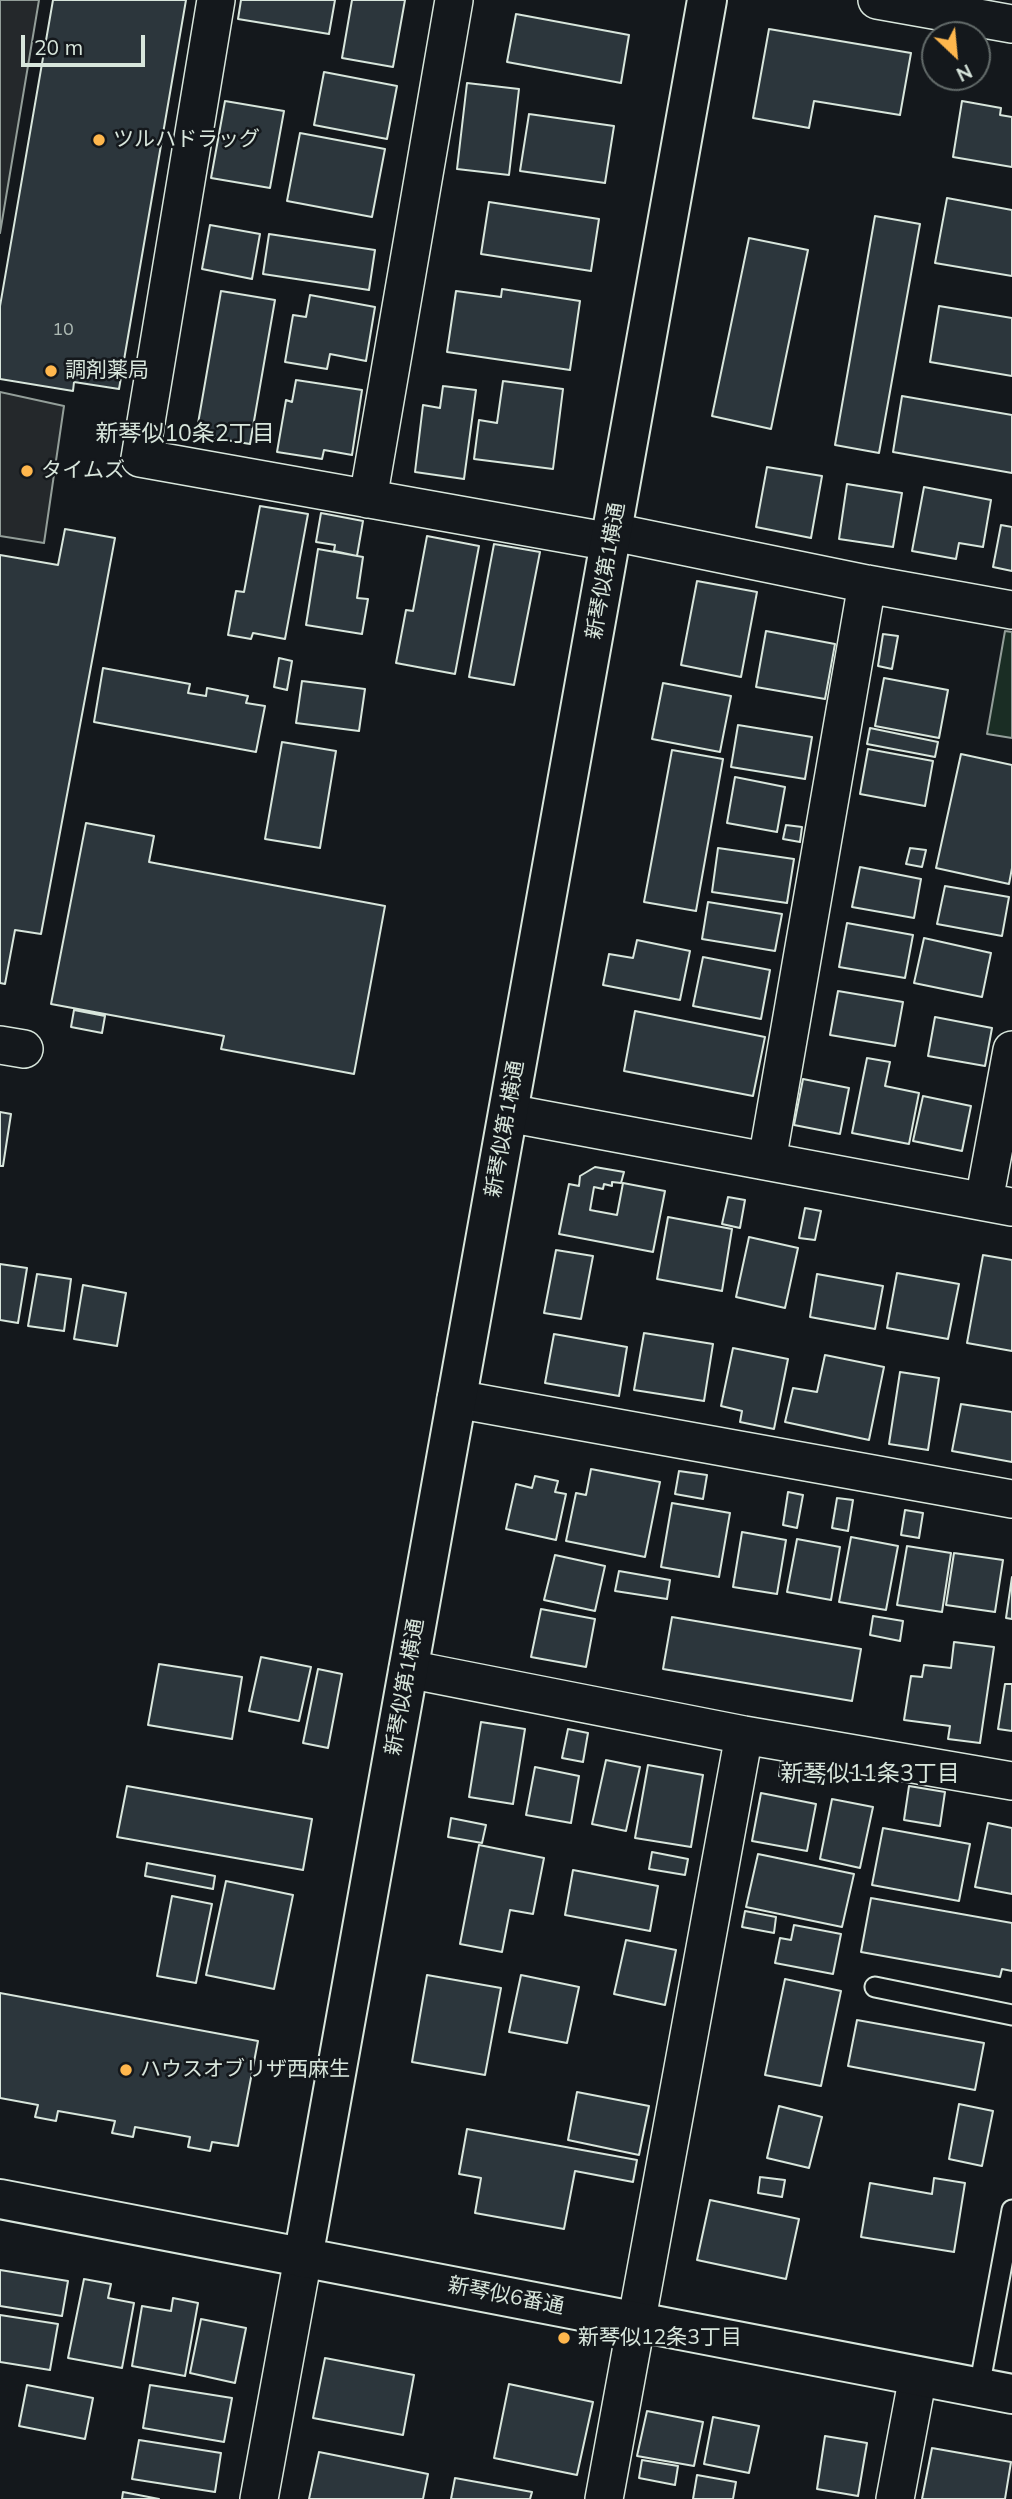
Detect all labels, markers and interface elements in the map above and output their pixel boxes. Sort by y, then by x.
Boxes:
scale bar [24,21,149,65]
north arrow [921,21,991,91]
text: 20 m [34,34,83,60]
text: N [953,59,976,87]
place label: ツルハドラッグ [113,127,260,153]
marker: ツルハドラッグ [91,132,107,148]
house number: 10 [52,319,74,341]
place label: 調剤薬局 [65,358,149,384]
marker: 調剤薬局 [43,363,59,379]
district label: 新琴似10条2丁目 [95,420,275,448]
place label: タイムズ [41,458,125,484]
marker: タイムズ [19,463,35,479]
street label: 新琴似第1横通 [582,501,630,641]
street label: 新琴似第1横通 [481,1059,529,1199]
street label: 新琴似第1横通 [381,1617,429,1757]
district label: 新琴似11条3丁目 [780,1760,960,1788]
place label: ハウスオブリザ西麻生 [140,2057,350,2083]
marker: ハウスオブリザ西麻生 [118,2062,134,2078]
street label: 新琴似6番通 [446,2272,566,2320]
place label: 新琴似12条3丁目 [578,2325,742,2351]
marker: 新琴似12条3丁目 [556,2330,572,2346]

